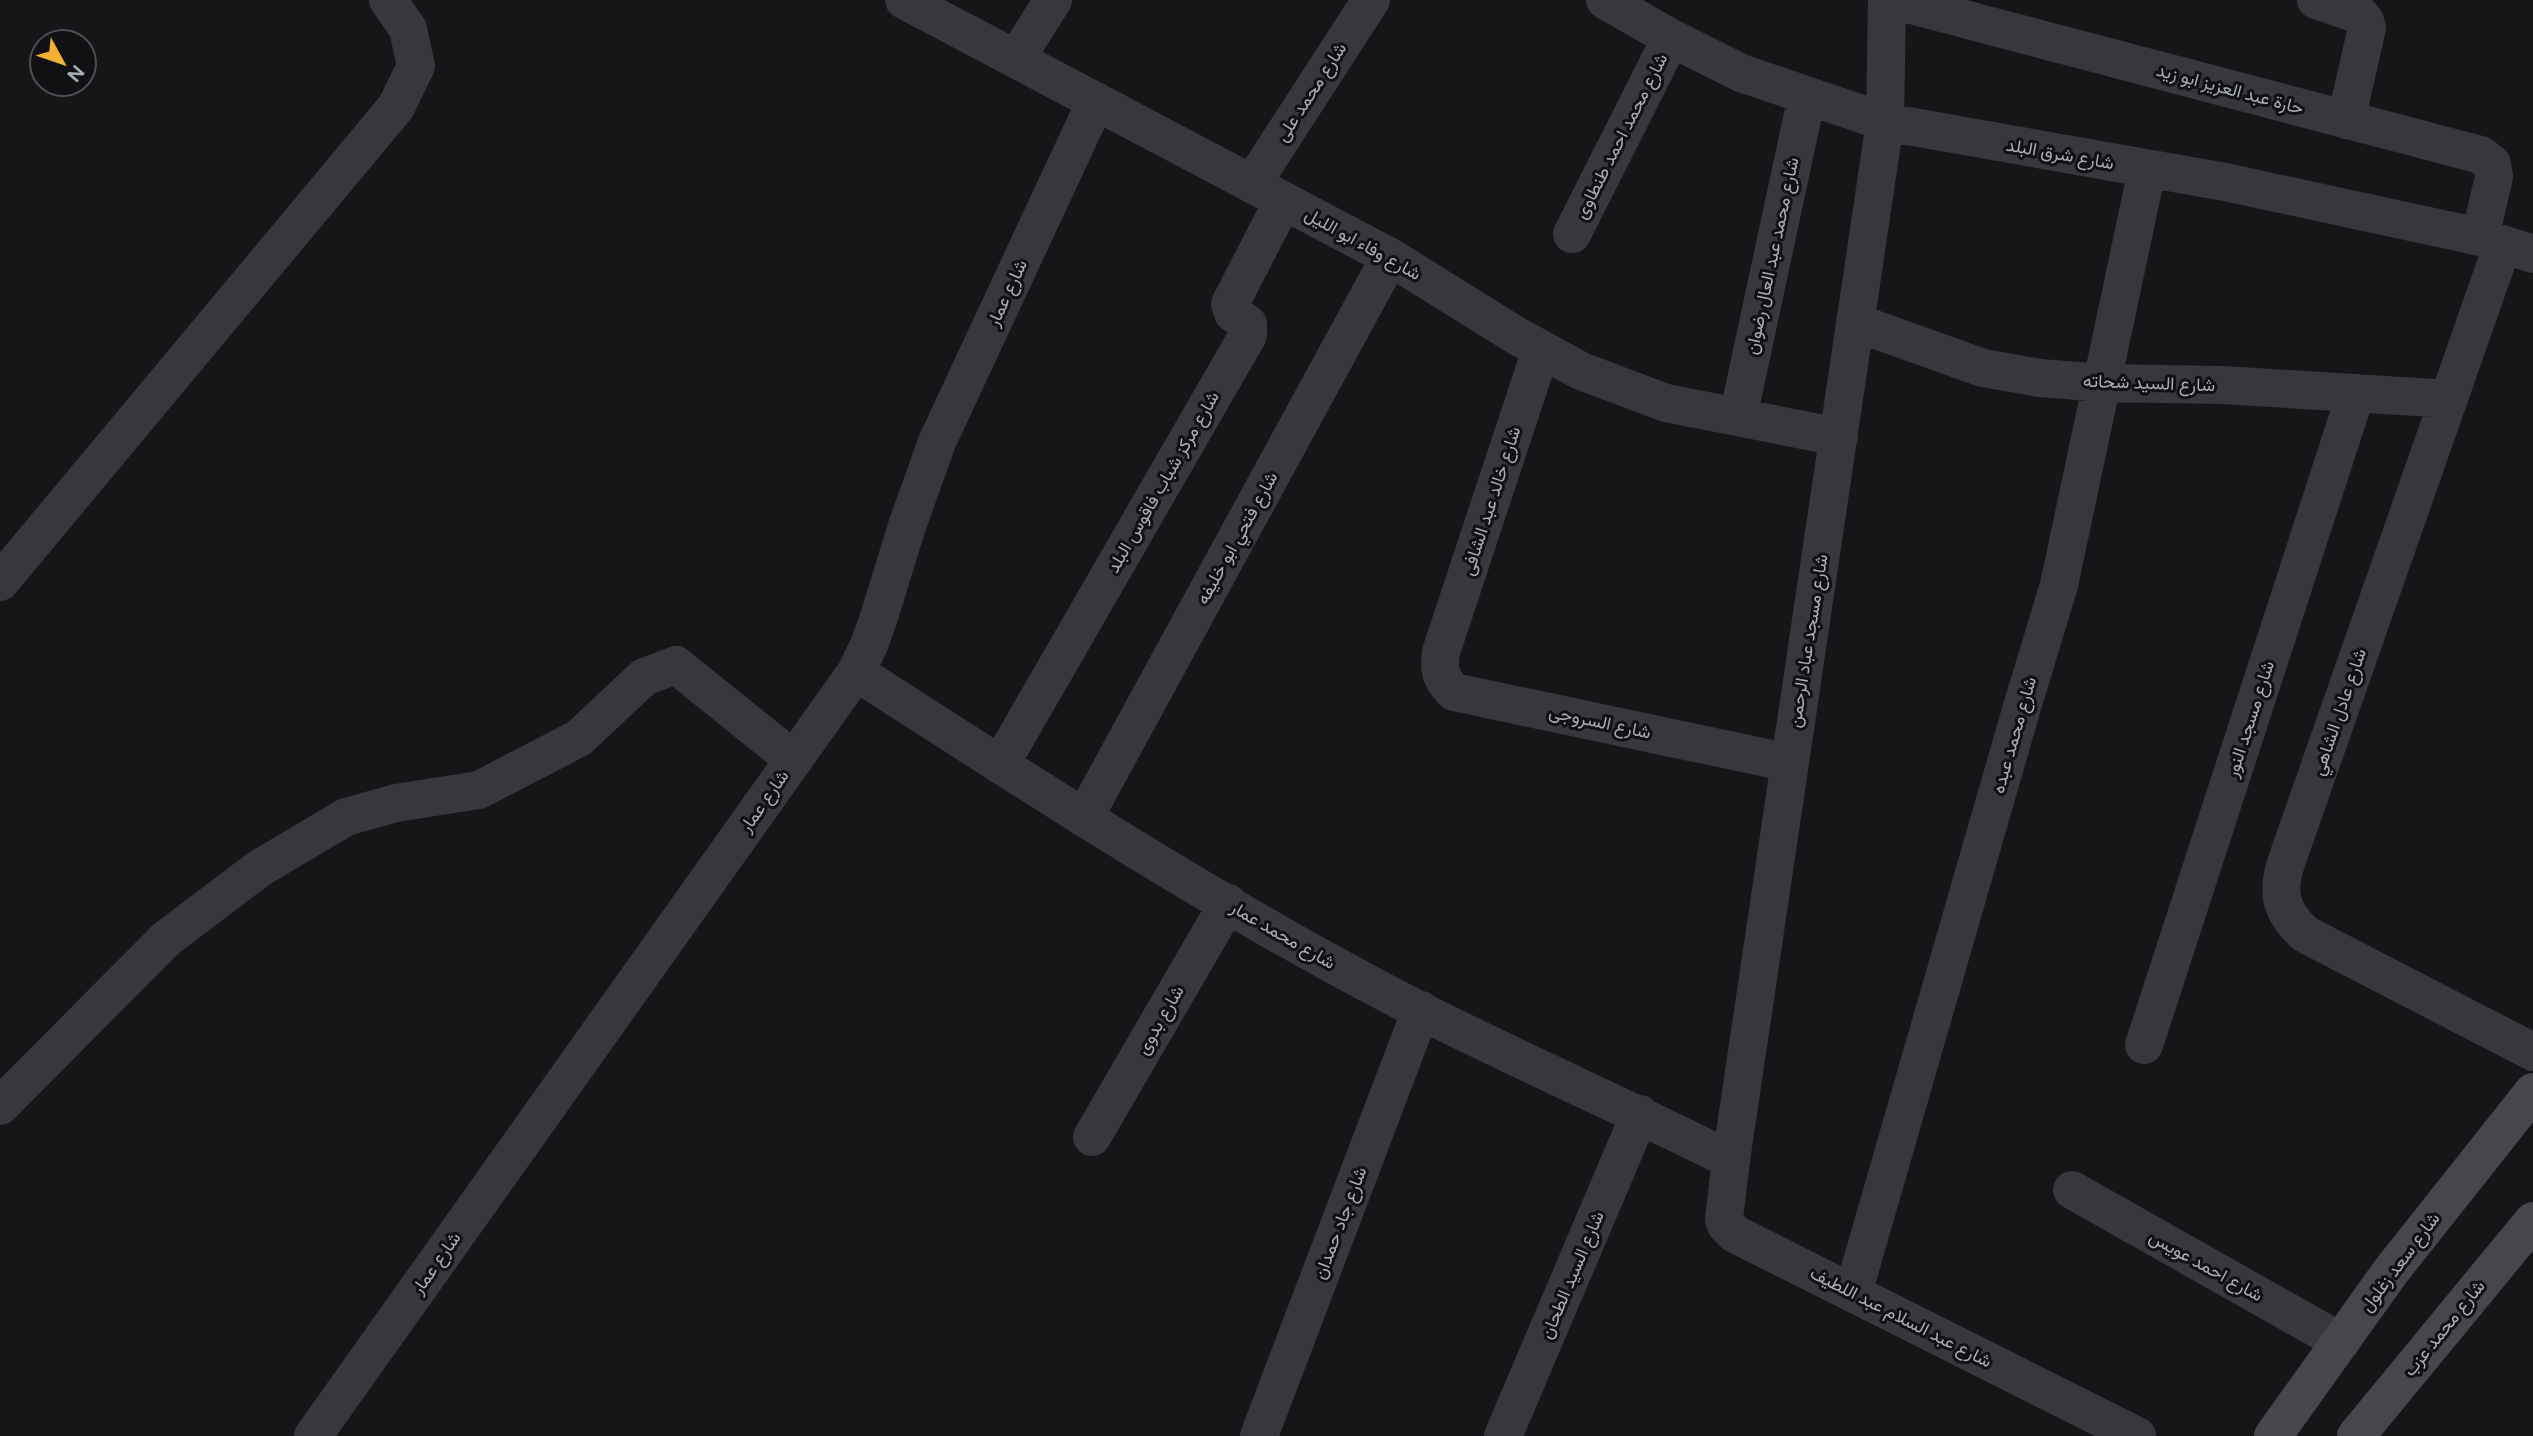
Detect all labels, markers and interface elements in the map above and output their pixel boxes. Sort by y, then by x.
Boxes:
north arrow [28,28,98,98]
street label: شارع محمد على [1271,38,1352,146]
street label: شارع محمد احمد طنطاوى [1570,50,1673,223]
street label: حارة عبد العزيز ابو زيد [2154,59,2306,119]
text: N [62,61,89,87]
street label: شارع شرق البلد [2004,134,2116,175]
street label: شارع محمد عبد العال رضوان [1740,155,1805,357]
street label: شارع وفاء ابو الليل [1301,203,1425,286]
street label: شارع عمار [982,256,1033,331]
street label: شارع السيد شحاته [2083,370,2215,397]
street label: شارع مركز شباب فاقوس البلد [1102,387,1225,577]
street label: شارع خالد عبد الشافى [1457,424,1526,579]
street label: شارع فتحي ابو خليفه [1191,468,1286,610]
street label: شارع مسجد عباد الرحمن [1783,553,1834,730]
street label: شارع عادل الشاهي [2307,646,2375,780]
street label: شارع مسجد النور [2220,658,2280,781]
street label: شارع محمد عبده [1987,674,2042,796]
street label: شارع السروجى [1547,700,1653,745]
street label: شارع عمار [734,766,794,838]
street label: شارع محمد عمار [1225,896,1339,975]
street label: شارع بدوى [1131,981,1189,1059]
street label: شارع جاد حمدان [1308,1164,1372,1283]
street label: شارع السيد الطحان [1535,1208,1610,1342]
street label: شارع سعد زغلول [2356,1208,2445,1317]
street label: شارع احمد عويس [2145,1226,2267,1307]
street label: شارع عمار [406,1228,466,1300]
street label: شارع عبد السلام عبد اللطيف [1806,1262,1996,1373]
street label: شارع محمد عزب [2398,1275,2490,1381]

